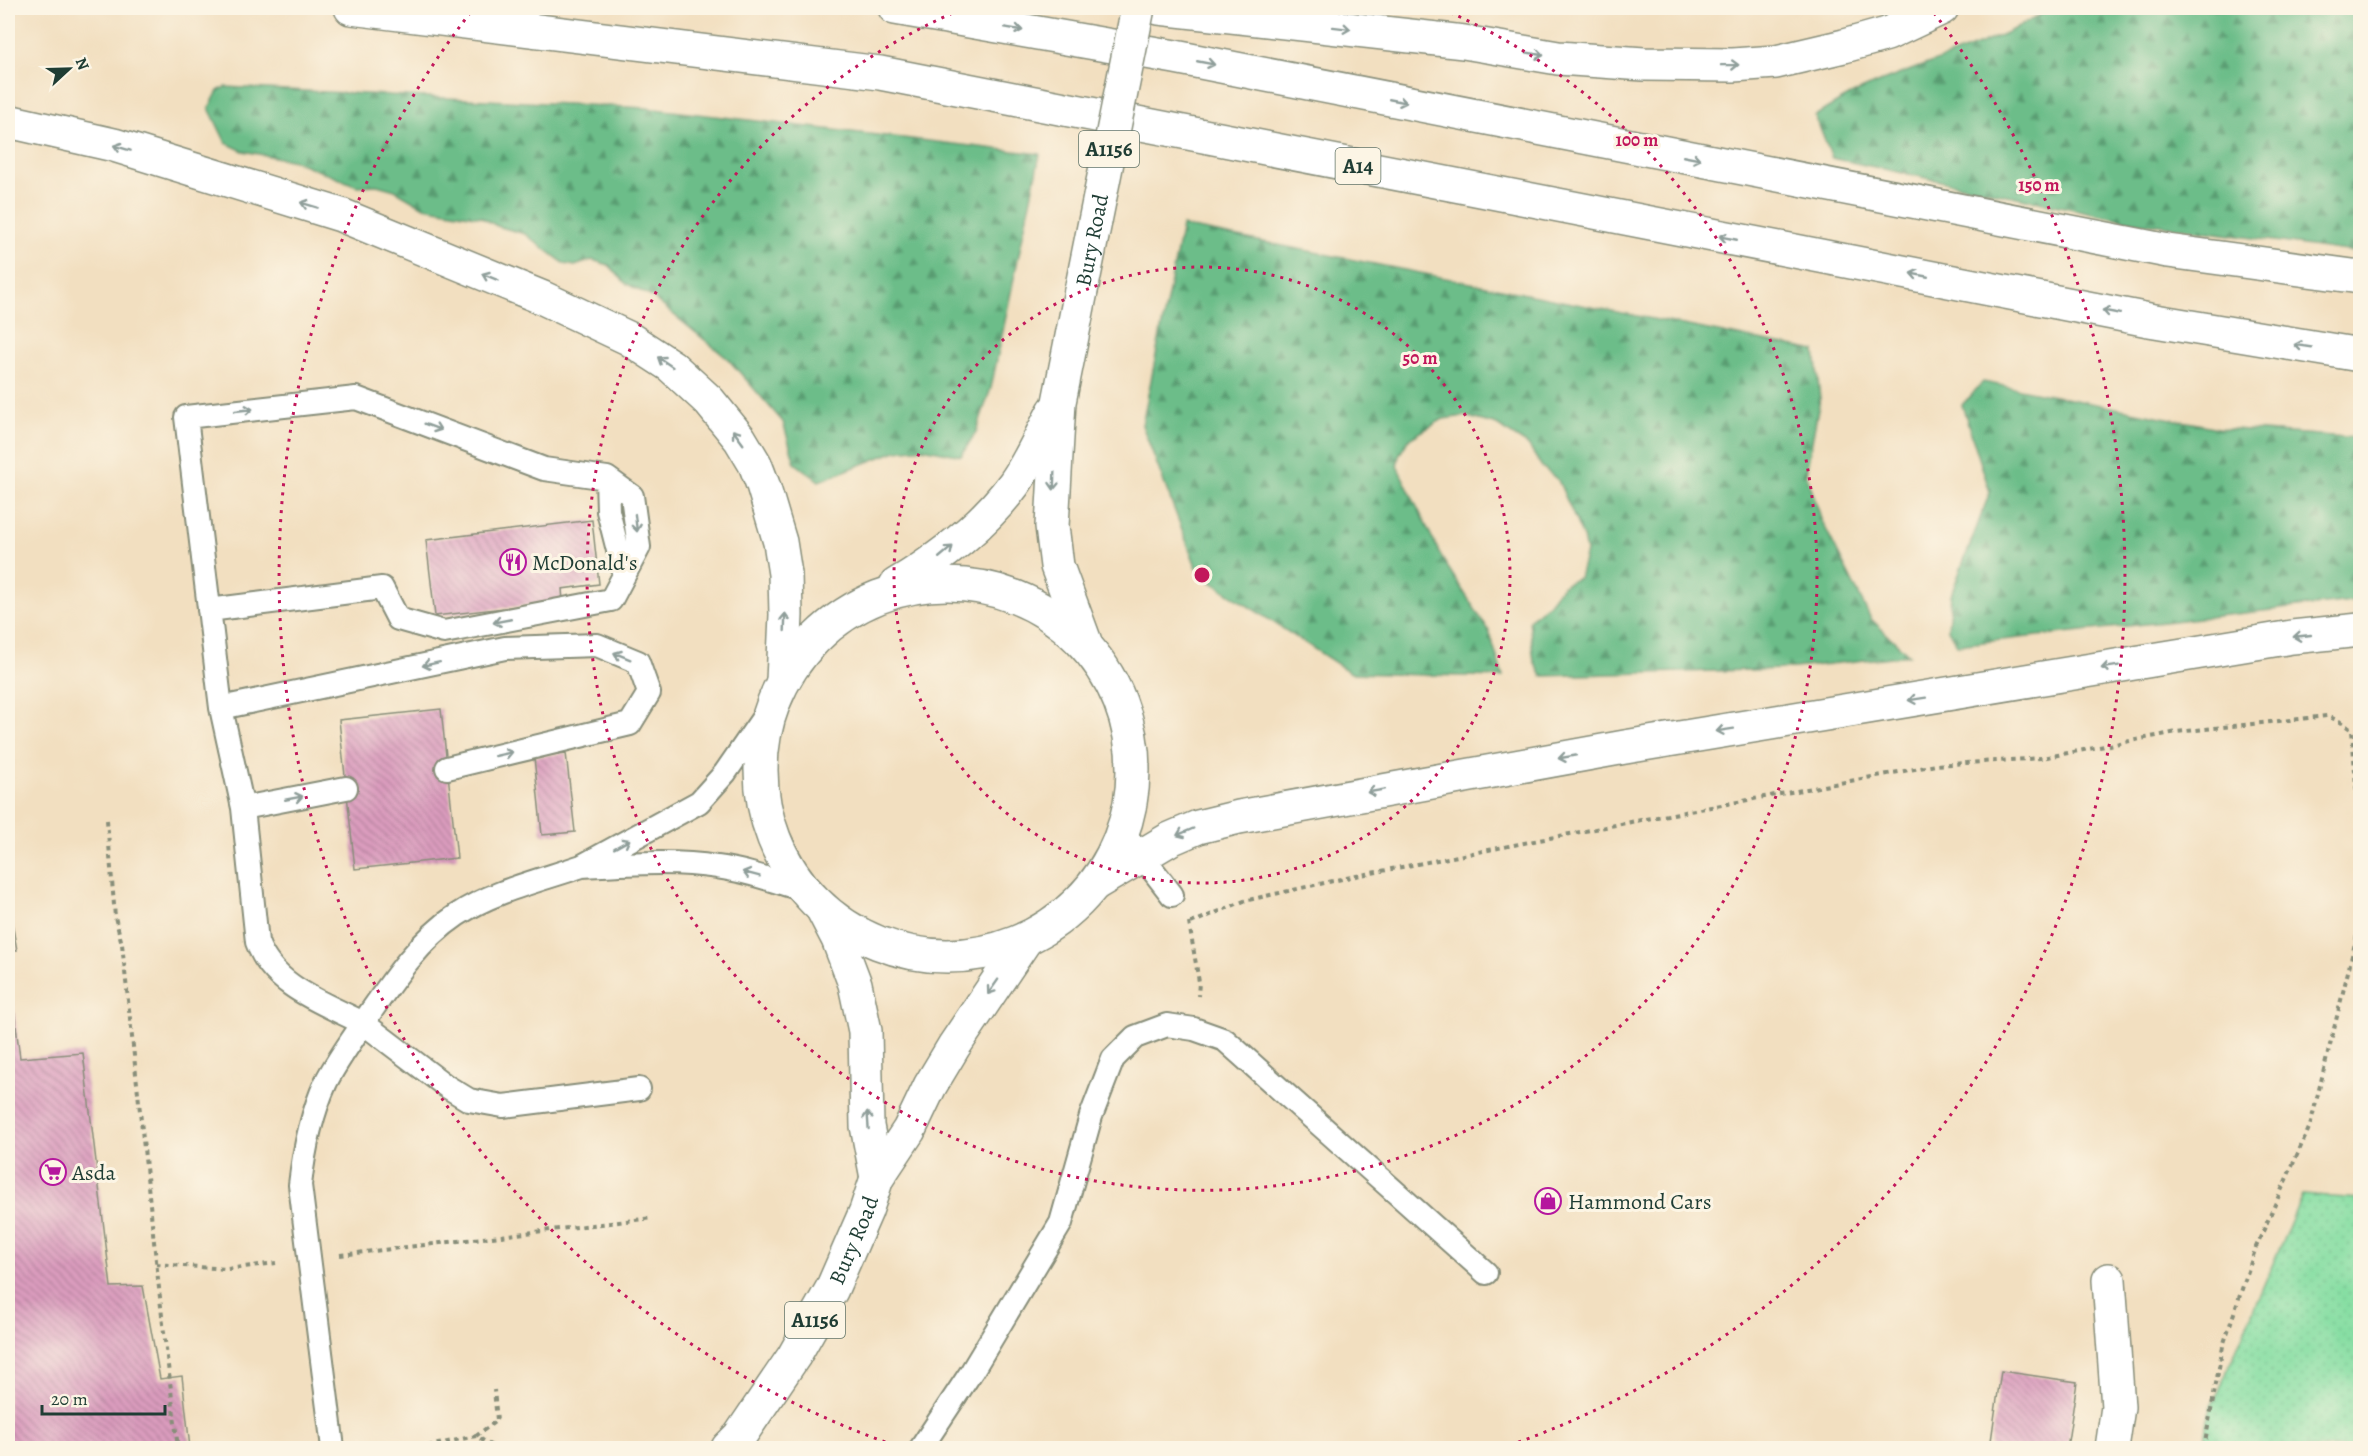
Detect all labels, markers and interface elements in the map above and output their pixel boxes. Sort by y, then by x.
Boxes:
one-way arrow [1332,23,1352,34]
one-way arrow [1004,24,1024,35]
north arrow [39,39,99,99]
one-way arrow [1525,49,1545,60]
text: N [70,54,94,74]
one-way arrow [1196,58,1216,69]
one-way arrow [1719,59,1739,71]
one-way arrow [1387,96,1407,107]
text: 100 m [1616,128,1658,152]
road number: A1156 [1079,131,1139,167]
one-way arrow [113,142,132,153]
road number: A14 [1336,148,1380,184]
one-way arrow [1682,153,1702,164]
text: 150 m [2018,173,2060,197]
street label: Bury Road [1068,191,1116,289]
one-way arrow [300,199,319,210]
one-way arrow [1719,232,1738,243]
one-way arrow [1910,269,1930,280]
one-way arrow [482,271,500,282]
one-way arrow [2101,306,2121,317]
one-way arrow [2293,340,2313,351]
text: 50 m [1403,346,1437,370]
one-way arrow [657,356,674,368]
one-way arrow [233,404,253,415]
one-way arrow [423,423,442,434]
one-way arrow [732,429,744,445]
one-way arrow [1048,471,1060,491]
one-way arrow [630,513,641,532]
one-way arrow [938,545,953,559]
restaurant icon: McDonald's [498,547,528,577]
place label: McDonald's [532,548,638,578]
centre of rings [1192,565,1212,585]
one-way arrow [780,613,791,633]
one-way arrow [492,615,512,626]
one-way arrow [2293,631,2313,642]
one-way arrow [613,650,632,661]
one-way arrow [422,659,441,670]
one-way arrow [2100,662,2120,673]
one-way arrow [1908,693,1928,704]
one-way arrow [1716,725,1735,736]
one-way arrow [494,748,513,759]
one-way arrow [1558,752,1578,763]
one-way arrow [1366,786,1386,797]
one-way arrow [284,792,304,803]
one-way arrow [1177,827,1195,838]
one-way arrow [613,837,630,849]
one-way arrow [742,868,761,880]
one-way arrow [987,978,999,994]
one-way arrow [862,1111,873,1131]
supermarket icon: Asda [38,1157,68,1187]
place label: Asda [71,1158,117,1188]
shop icon: Hammond Cars [1533,1186,1563,1216]
place label: Hammond Cars [1568,1187,1712,1217]
street label: Bury Road [822,1192,886,1289]
road number: A1156 [785,1302,845,1338]
scale bar [42,1378,165,1416]
text: 20 m [51,1387,88,1411]

